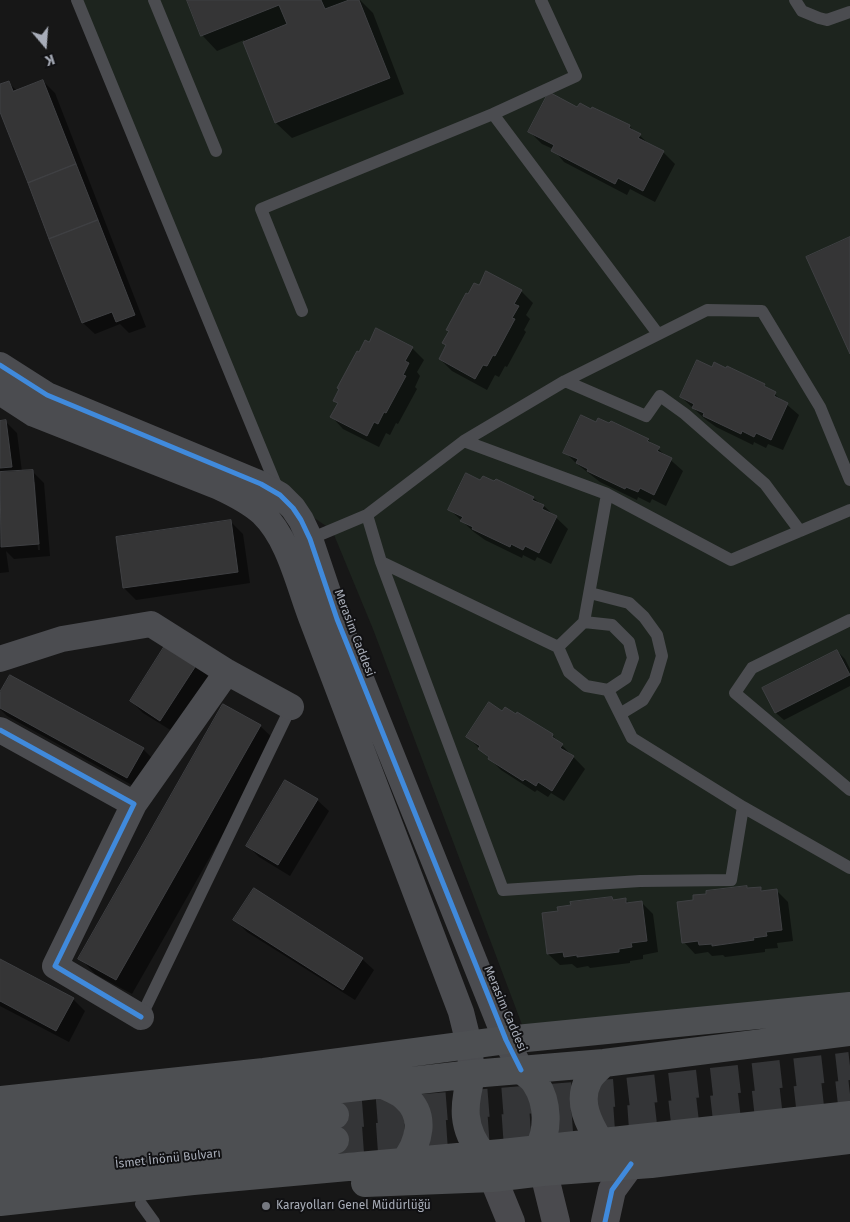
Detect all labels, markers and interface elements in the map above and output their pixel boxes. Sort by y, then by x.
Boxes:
north arrow [20,20,70,70]
text: K [43,50,57,69]
street label: Merasim Caddesi [331,587,377,679]
street label: Merasim Caddesi [480,964,530,1054]
street label: İsmet İnönü Bulvarı [114,1146,222,1172]
place label: Karayolları Genel Müdürlüğü [276,1199,431,1213]
marker: Karayolları Genel Müdürlüğü [260,1200,272,1212]

